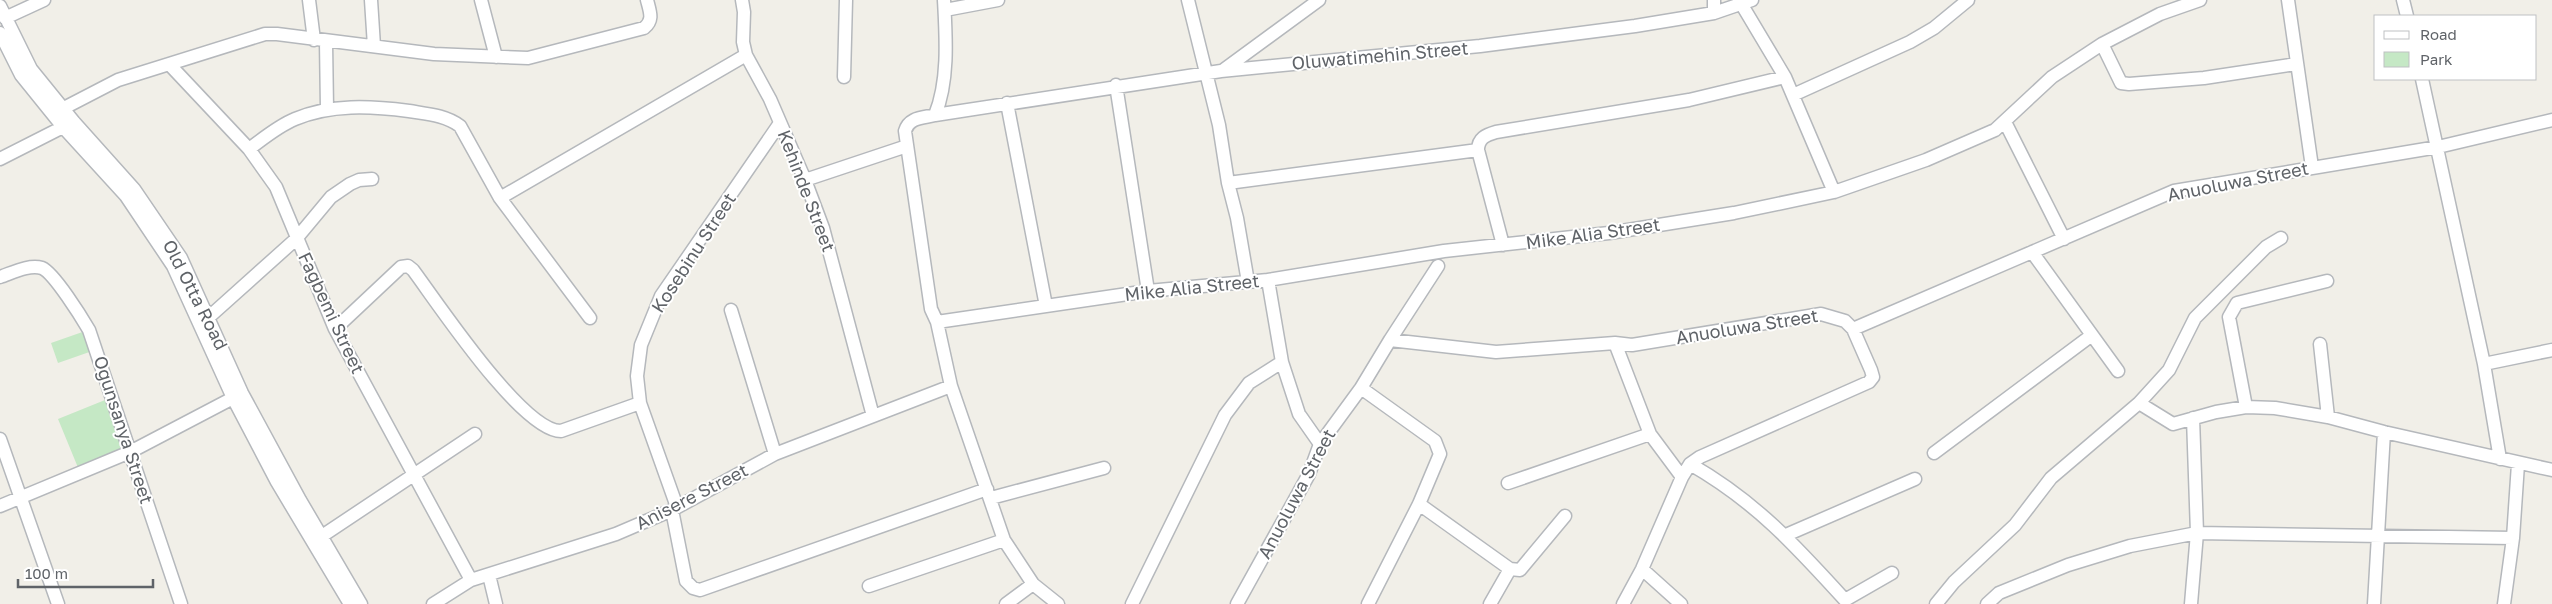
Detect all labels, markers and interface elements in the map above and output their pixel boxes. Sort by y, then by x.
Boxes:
legend [2374,15,2537,80]
text: Road [2420,25,2457,43]
street label: Oluwatimehin Street [1291,36,1469,74]
text: Park [2420,50,2453,68]
street label: Kehinde Street [774,127,840,255]
street label: Anuoluwa Street [2165,157,2310,206]
street label: Kosebinu Street [646,188,740,317]
street label: Mike Alia Street [1524,213,1661,253]
street label: Old Otta Road [159,236,233,353]
street label: Fagbemi Street [294,248,370,377]
street label: Mike Alia Street [1123,269,1260,305]
street label: Anuoluwa Street [1674,304,1820,348]
street label: Ogunsanya Street [90,353,158,506]
street label: Anuoluwa Street [1253,425,1340,562]
street label: Anisere Street [632,458,751,534]
scale bar [18,556,152,588]
text: 100 m [25,564,68,582]

